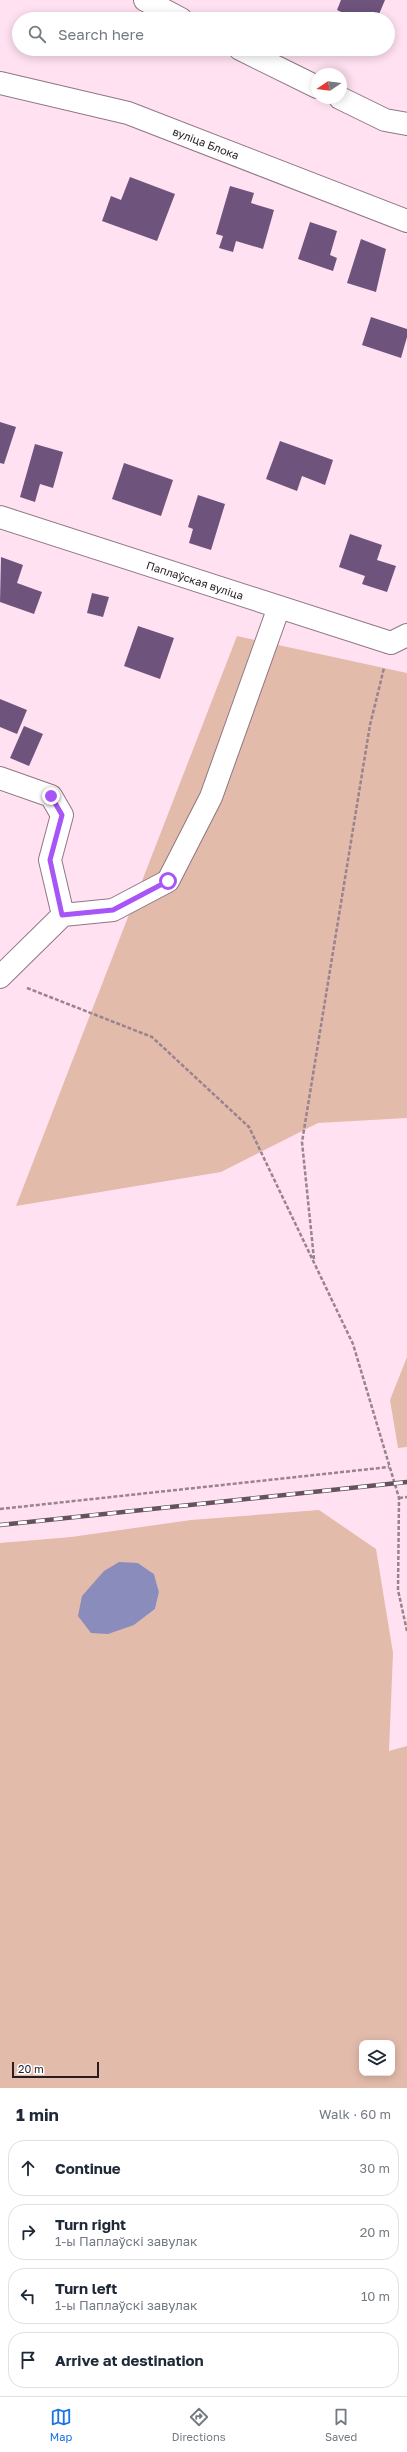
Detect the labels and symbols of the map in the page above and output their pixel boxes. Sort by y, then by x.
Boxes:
north arrow [311,68,347,104]
street label: вуліца Блока [171,124,241,162]
street label: Паплаўская вуліца [145,558,245,602]
route end [42,787,60,805]
route start [159,872,177,890]
scale bar [12,2060,99,2079]

